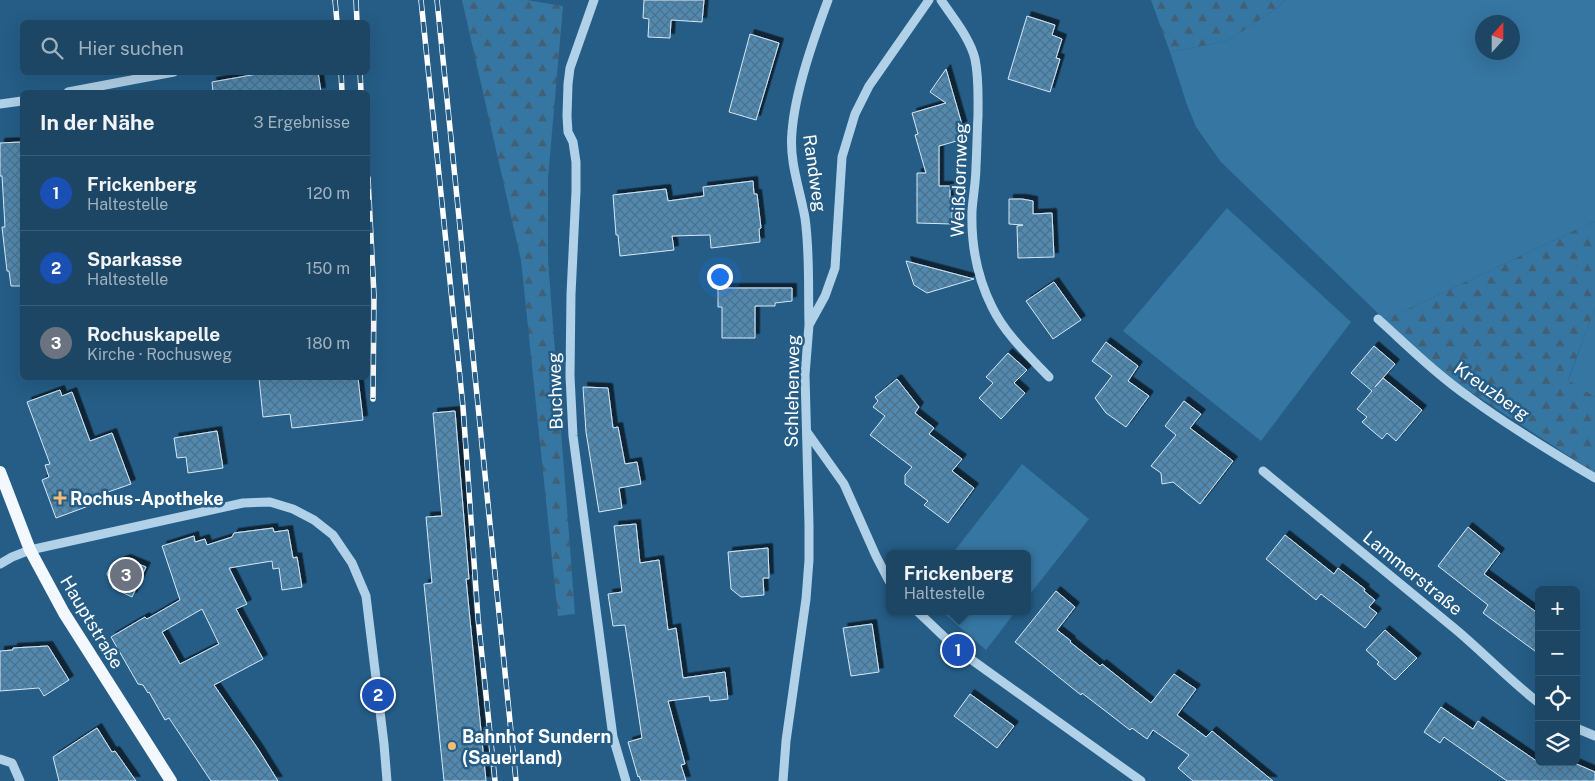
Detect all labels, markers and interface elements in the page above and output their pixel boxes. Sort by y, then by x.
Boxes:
north arrow [1475,15,1520,60]
search box [20,20,370,75]
icon: search [38,34,66,62]
text: Hier suchen [78,37,184,59]
text: In der Nähe [40,110,155,135]
text: 3 Ergebnisse [254,113,350,132]
street label: Weißdornweg [947,122,971,238]
street label: Randweg [799,133,831,213]
text: Frickenberg [87,173,197,195]
text: 1 [53,184,59,203]
text: 120 m [306,184,350,203]
text: Haltestelle [87,195,168,214]
text: Sparkasse [87,248,183,270]
text: 2 [51,259,61,278]
text: 150 m [306,259,350,278]
your location [707,264,733,290]
text: Haltestelle [87,270,168,289]
text: Rochuskapelle [87,323,220,345]
text: 3 [51,334,61,353]
text: 180 m [306,334,350,353]
street label: Schlehenweg [781,334,803,448]
text: Kirche · Rochusweg [87,345,232,364]
street label: Buchweg [543,352,567,430]
street label: Kreuzberg [1450,357,1534,425]
place label: Rochus-Apotheke [70,488,224,509]
marker: Rochus-Apotheke [54,492,66,504]
street label: Lammerstraße [1359,527,1467,619]
popup [886,550,1031,615]
pin: 3 [110,556,142,594]
text: Frickenberg [904,562,1013,584]
street label: Hauptstraße [56,572,128,672]
text: Haltestelle [904,584,985,603]
map controls [1535,586,1580,766]
button: + [1535,586,1580,631]
pin: 1 [942,631,974,669]
button: − [1535,631,1580,676]
pin: 2 [362,676,394,714]
button: locate [1535,676,1580,721]
button: layers [1535,721,1580,766]
place label: Bahnhof Sundern (Sauerland) [462,726,611,768]
marker: Bahnhof Sundern (Sauerland) [446,740,458,752]

